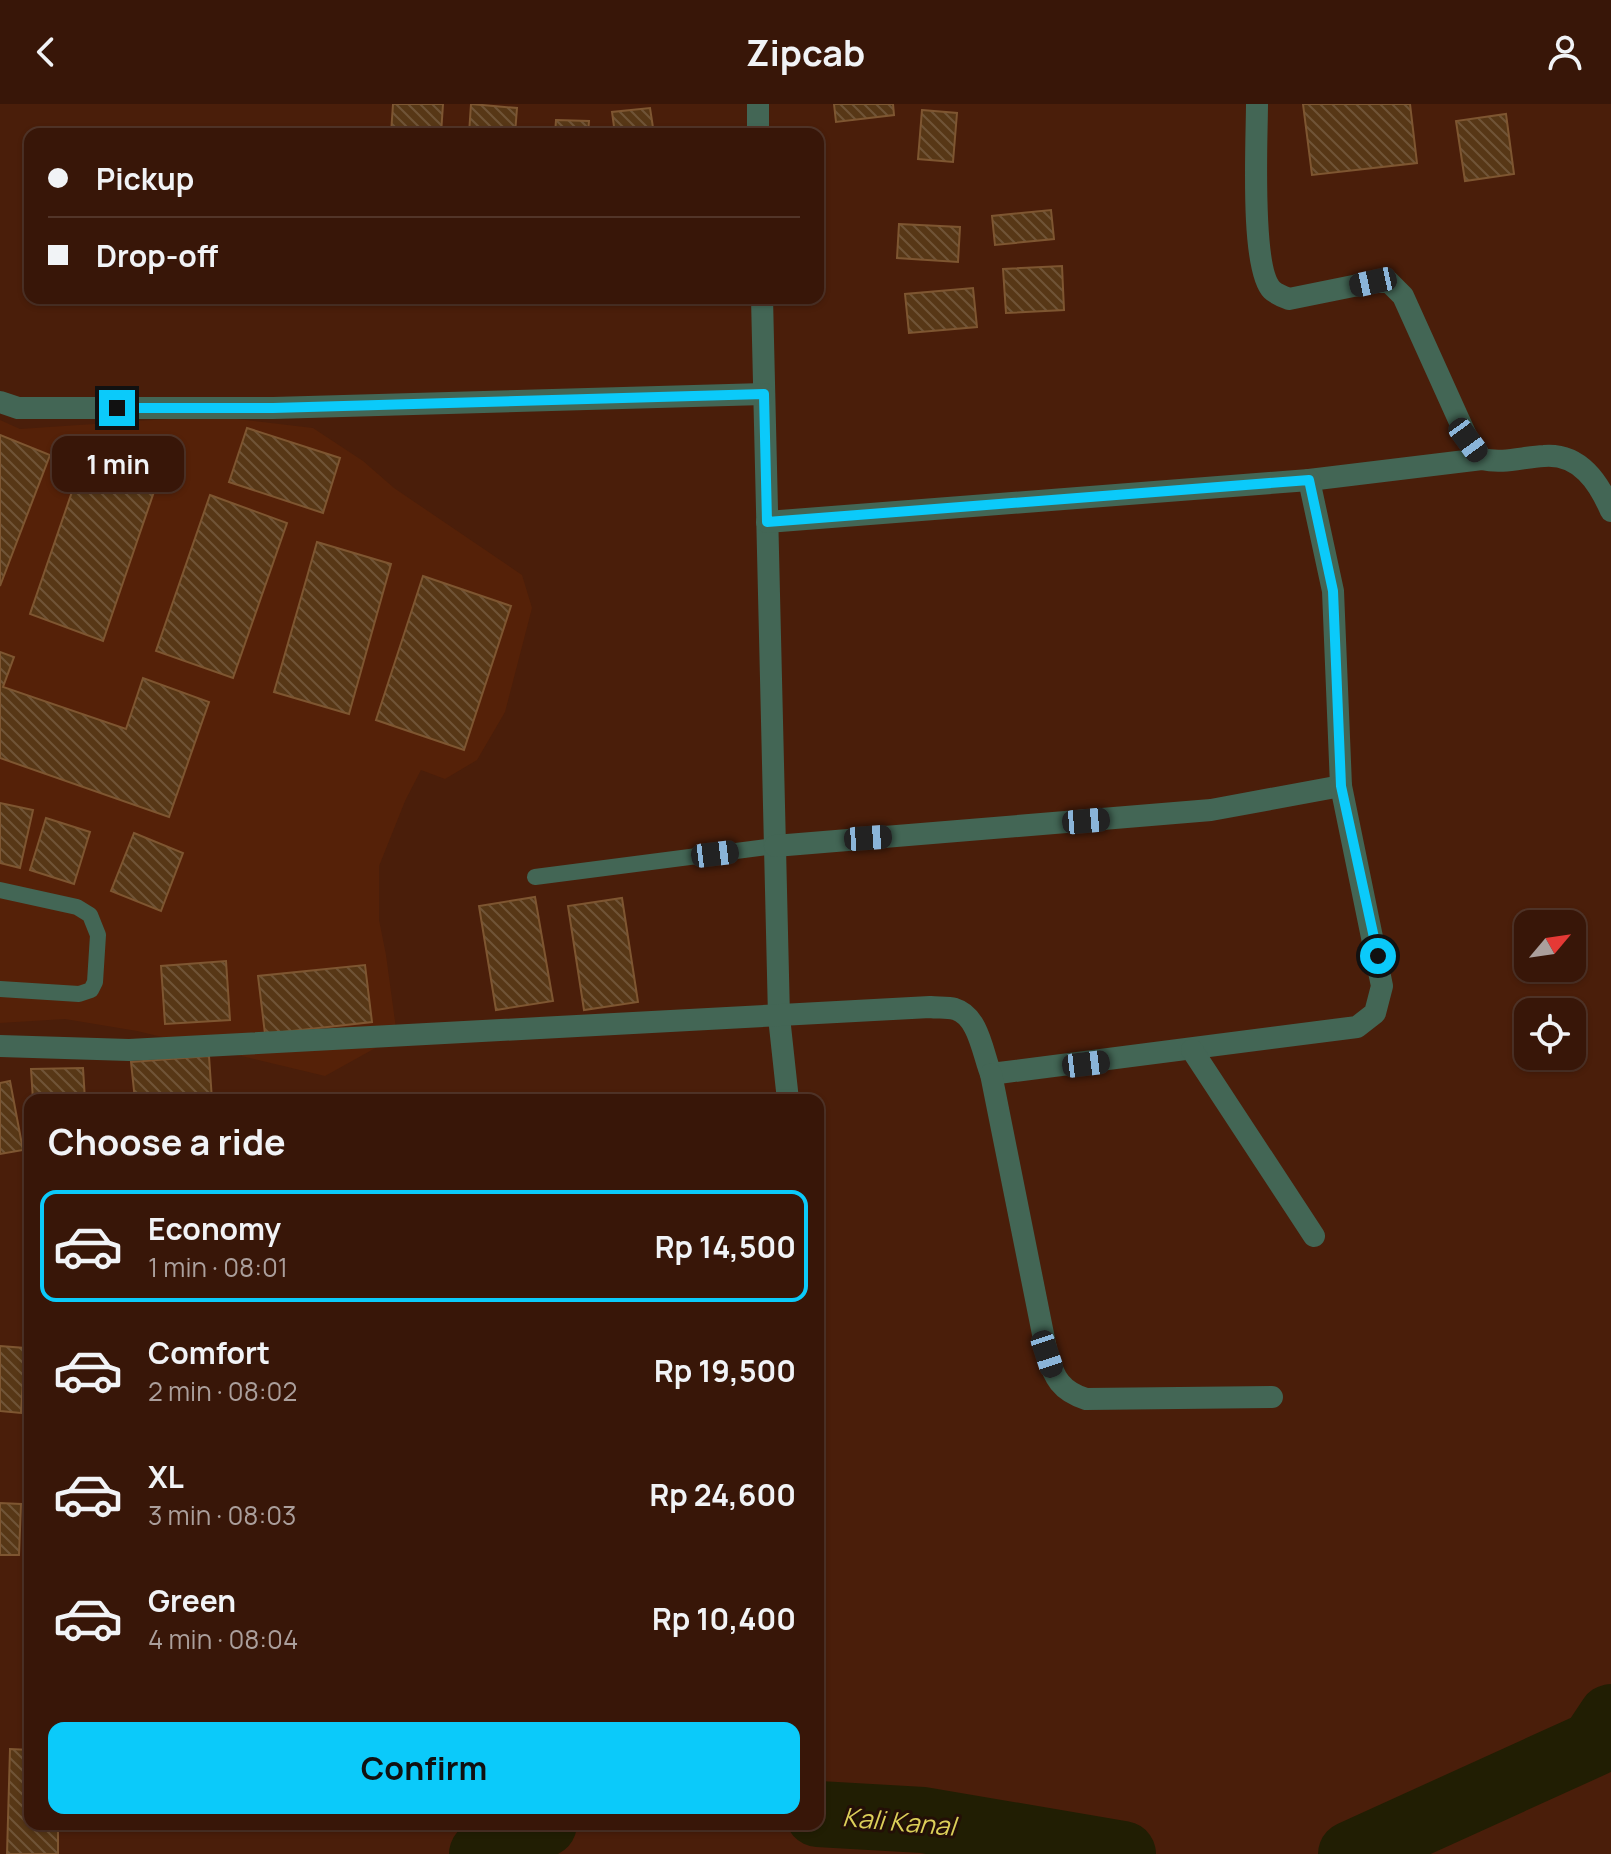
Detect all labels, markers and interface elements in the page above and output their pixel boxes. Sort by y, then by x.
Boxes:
text: Zipcab [746,28,865,77]
icon: back [24,30,68,74]
icon: person [1543,30,1587,74]
text: Pickup [96,158,194,199]
text: Drop-off [96,235,218,276]
car [1347,265,1399,299]
route end [99,390,135,426]
car [1444,414,1492,466]
callout: 1 min [51,436,183,492]
text: 1 min [86,446,150,482]
car [1061,807,1111,835]
car [843,824,893,852]
car [690,839,740,869]
north arrow [1514,910,1586,982]
map controls [1514,910,1586,1070]
route start [1360,938,1396,974]
button: locate [1514,998,1586,1070]
car [1061,1049,1111,1079]
text: Choose a ride [48,1117,286,1166]
text: Economy [148,1208,281,1249]
icon: car [52,1210,124,1282]
text: Rp 14,500 [655,1226,796,1267]
text: 1 min · 08:01 [148,1249,288,1285]
car [1028,1327,1066,1381]
text: Comfort [148,1332,270,1373]
icon: car [52,1334,124,1406]
text: Rp 19,500 [654,1350,796,1391]
text: 2 min · 08:02 [148,1373,297,1409]
text: XL [148,1456,184,1497]
icon: car [52,1458,124,1530]
text: Rp 24,600 [650,1474,796,1515]
text: 3 min · 08:03 [148,1497,296,1533]
text: Green [148,1580,236,1621]
icon: car [52,1582,124,1654]
text: Rp 10,400 [652,1598,796,1639]
text: 4 min · 08:04 [148,1621,298,1657]
button: Confirm [48,1722,800,1814]
water label: Kali Kanal [841,1798,960,1844]

